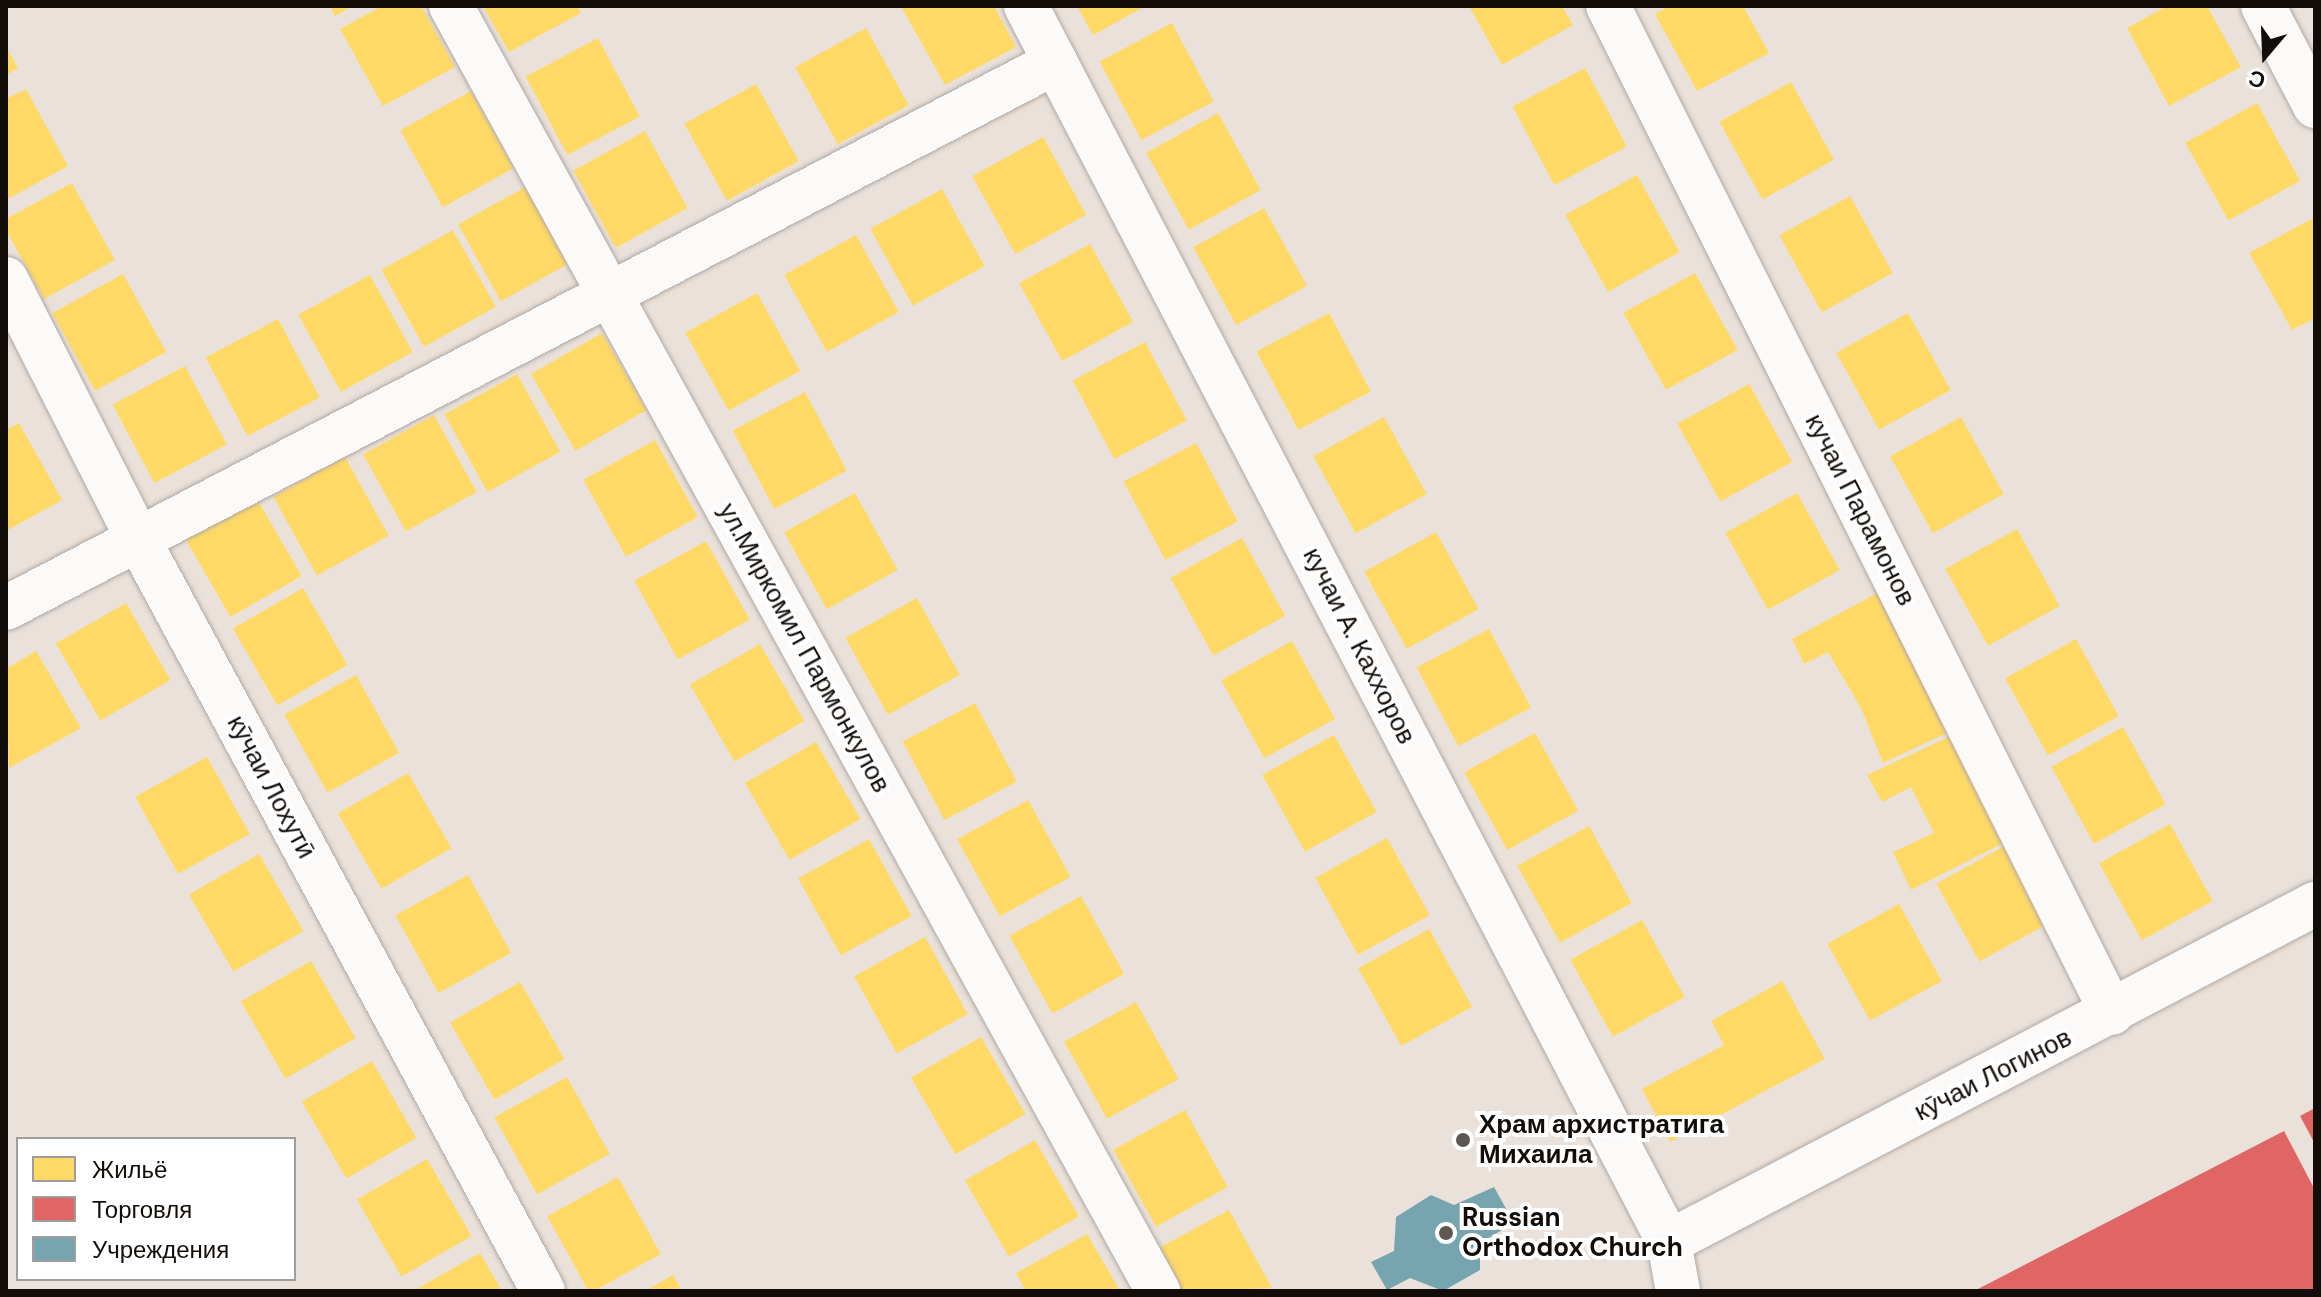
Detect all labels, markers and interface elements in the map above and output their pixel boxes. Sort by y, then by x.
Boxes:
north arrow [2225,16,2305,96]
text: С [2245,63,2269,95]
street label: кучаи Парамонов [1798,409,1922,611]
street label: ул.Миркомил Пармонкулов [711,498,897,798]
street label: кучаи А. Каххоров [1296,543,1422,749]
street label: кӯчаи Лохутӣ [220,710,322,864]
street label: кӯчаи Логинов [1909,1022,2077,1128]
place label: Храм архистратига Михаила [1479,1109,1724,1170]
marker: Храм архистратига Михаила [1454,1131,1472,1149]
legend [16,1137,296,1281]
text: Жильё [92,1154,167,1185]
text: Торговля [92,1194,192,1225]
place label: Russian Orthodox Church [1462,1202,1683,1264]
marker: Russian Orthodox Church [1437,1224,1455,1242]
text: Учреждения [92,1234,229,1265]

